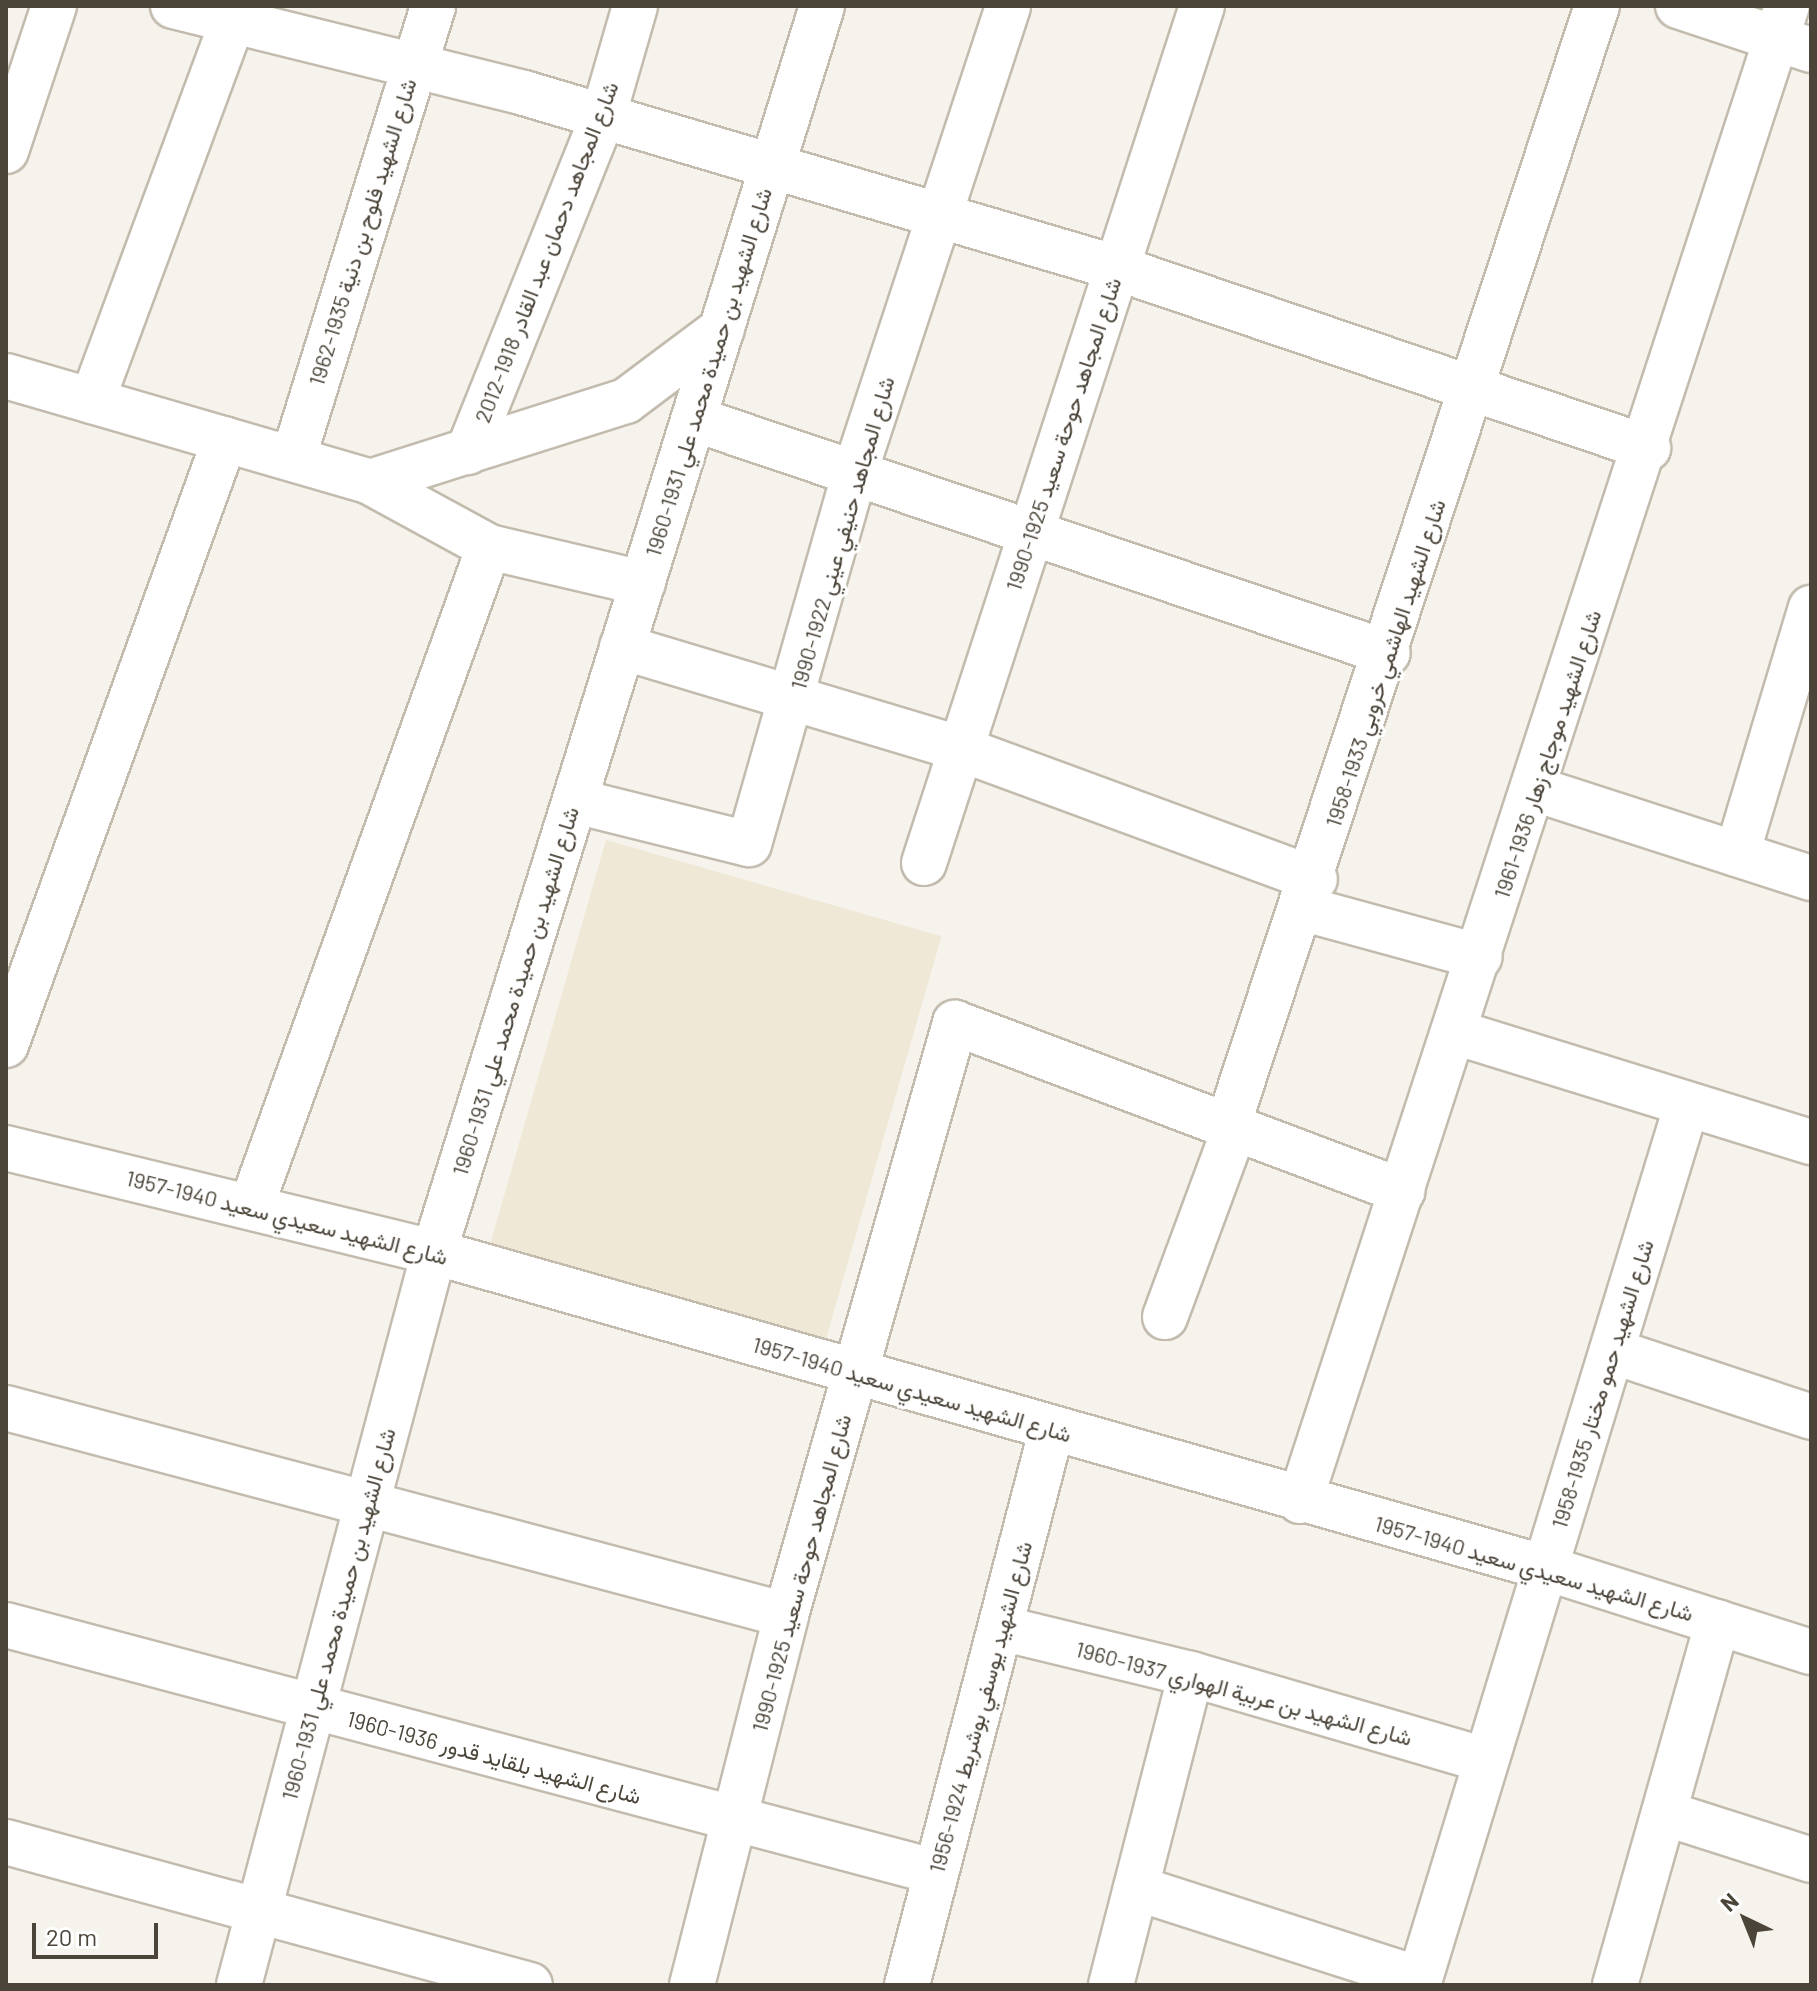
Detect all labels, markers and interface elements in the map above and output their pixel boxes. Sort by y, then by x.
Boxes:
street label: شارع الشهيد فلوح بن دنية 1935-1962 [303,75,421,389]
street label: شارع المجاهد دحمان عبد القادر 1918-2012 [469,78,623,426]
street label: شارع الشهيد بن حميدة محمد علي 1931-1960 [639,184,777,560]
street label: شارع المجاهد حوحة سعيد 1925-1990 [1000,274,1126,594]
street label: شارع المجاهد حنيفي عيني 1922-1990 [785,373,899,693]
street label: شارع الشهيد الهاشمي خروبي 1933-1958 [1319,496,1451,830]
street label: شارع الشهيد موجاج زهار 1936-1961 [1488,606,1606,902]
street label: شارع الشهيد بن حميدة محمد علي 1931-1960 [446,803,584,1179]
street label: شارع الشهيد سعيدي سعيد 1940-1957 [123,1164,451,1270]
street label: شارع الشهيد حمو مختار 1935-1958 [1545,1236,1659,1532]
street label: شارع الشهيد سعيدي سعيد 1940-1957 [750,1331,1074,1447]
street label: شارع المجاهد حوحة سعيد 1925-1990 [746,1411,856,1735]
street label: شارع الشهيد بن حميدة محمد علي 1931-1960 [276,1425,400,1803]
street label: شارع الشهيد سعيدي سعيد 1940-1957 [1372,1510,1696,1626]
street label: شارع الشهيد يوسفي بوشريط 1924-1956 [923,1538,1037,1876]
street label: شارع الشهيد بن عربية الهواري 1937-1960 [1073,1635,1415,1751]
street label: شارع الشهيد بلقايد قدور 1936-1960 [344,1705,644,1809]
north arrow [1705,1879,1785,1959]
text: N [1714,1887,1743,1916]
scale bar [36,1907,162,1957]
text: 20 m [46,1922,97,1951]

